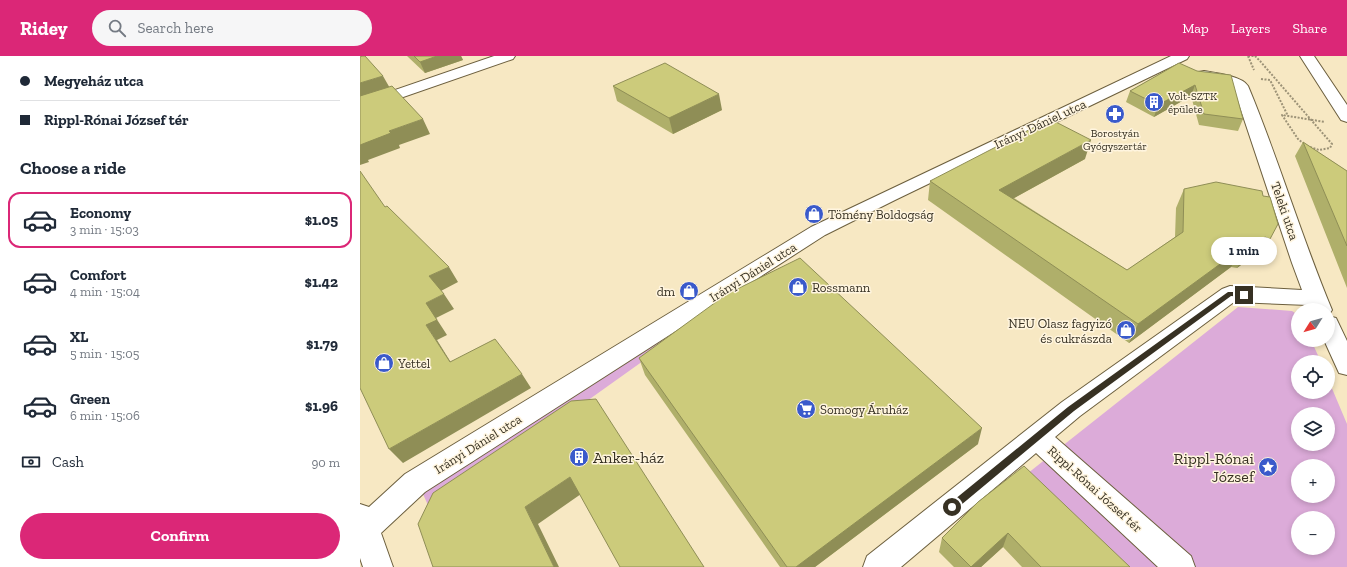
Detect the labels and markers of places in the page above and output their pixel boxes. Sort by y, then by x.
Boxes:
place label: Volt-SZTK épülete [1167,90,1217,116]
building icon: Volt-SZTK épülete [1143,91,1165,113]
pharmacy icon: Borostyán Gyógyszertár [1104,103,1126,125]
place label: Borostyán Gyógyszertár [1083,127,1147,153]
shop icon: Tömény Boldogság [803,203,825,225]
place label: Tömény Boldogság [828,207,934,222]
shop icon: Rossmann [787,276,809,298]
shop icon: dm [678,280,700,302]
place label: Rossmann [812,280,871,295]
place label: dm [657,284,676,299]
place label: NEU Olasz fagyizó és cukrászda [1008,316,1113,346]
shop icon: NEU Olasz fagyizó és cukrászda [1115,319,1137,341]
shop icon: Yettel [373,352,395,374]
place label: Yettel [397,356,431,371]
supermarket icon: Somogy Áruház [795,398,817,420]
place label: Somogy Áruház [820,402,908,417]
building icon: Anker-ház [568,446,590,468]
place label: Anker-ház [593,448,664,467]
place label: Rippl-Rónai József [1174,449,1256,486]
place icon: Rippl-Rónai József [1257,456,1279,478]

